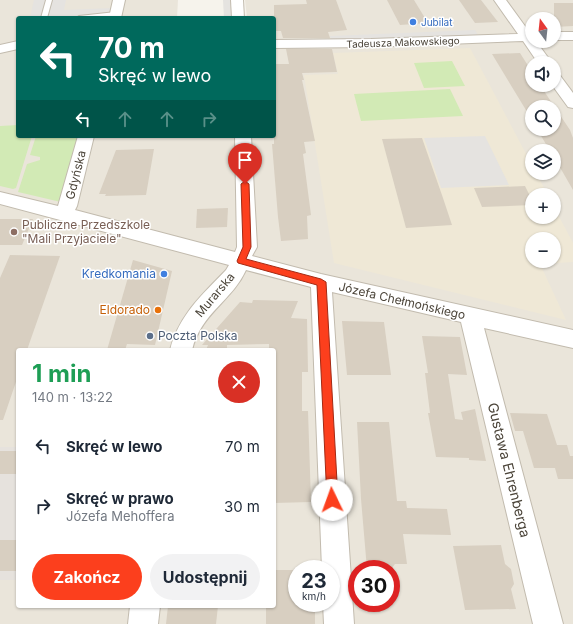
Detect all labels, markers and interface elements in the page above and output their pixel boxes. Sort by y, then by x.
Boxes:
north arrow [525,12,561,48]
map controls [525,12,561,268]
place label: Jubilat [421,16,453,28]
marker: Jubilat [408,17,418,27]
text: 70 m [98,31,165,65]
icon: left [32,32,84,84]
street label: Tadeusza Makowskiego [346,34,460,50]
button: sound [525,56,561,92]
text: Skręć w lewo [98,65,211,86]
button: search [525,100,561,136]
icon: left [72,108,94,130]
icon: ahead [114,108,136,130]
icon: ahead [156,108,178,130]
icon: right [198,108,220,130]
pin [228,143,262,184]
button: layers [525,144,561,180]
street label: Gdyńska [62,149,89,201]
icon: arrive [234,149,256,171]
button: + [525,188,561,224]
place label: Publiczne Przedszkole "Mali Przyjaciele" [22,217,150,246]
marker: Publiczne Przedszkole "Mali Przyjaciele" [9,227,19,237]
button: − [525,232,561,268]
place label: Kredkomania [82,266,156,281]
marker: Kredkomania [159,269,169,279]
street label: Murarska [192,269,238,320]
street label: Józefa Chełmońskiego [337,279,467,322]
place label: Eldorado [100,302,150,317]
marker: Eldorado [153,305,163,315]
place label: Poczta Polska [158,328,238,343]
marker: Poczta Polska [145,331,155,341]
text: 1 min [32,359,91,388]
button: close [218,361,260,403]
text: 140 m · 13:22 [32,389,113,405]
street label: Gustawa Ehrenberga [485,401,534,539]
icon: left [32,435,54,457]
text: Skręć w lewo [66,437,162,456]
text: 70 m [225,437,260,456]
position arrow [311,479,353,521]
text: Skręć w prawo [66,489,174,508]
icon: right [32,495,54,517]
text: 30 m [224,497,260,516]
text: Józefa Mehoffera [66,508,174,524]
button: Zakończ [32,554,142,600]
button: Udostępnij [150,554,260,600]
speed limit sign: 30 [348,560,400,612]
text: 23 [301,569,327,593]
text: km/h [302,590,326,602]

